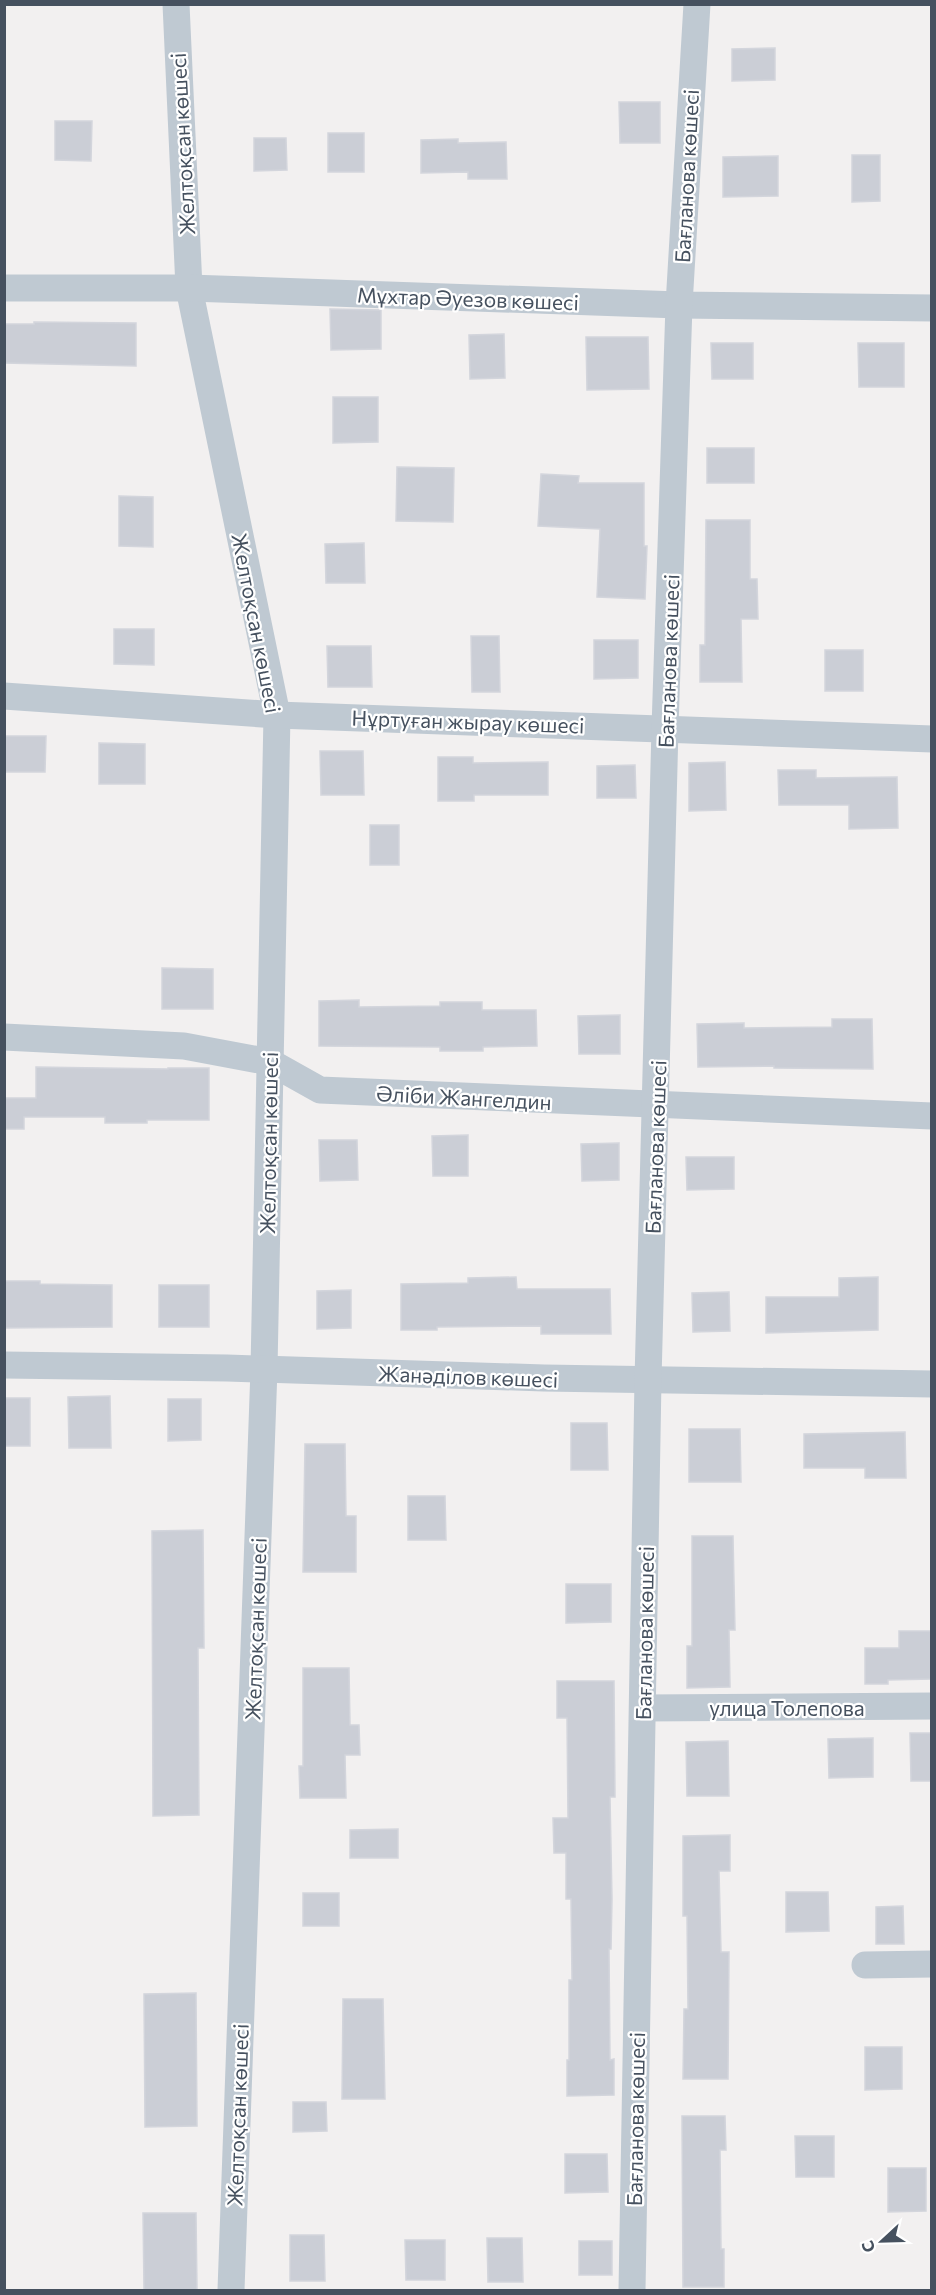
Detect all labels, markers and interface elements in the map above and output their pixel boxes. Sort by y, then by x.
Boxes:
street label: Желтоқсан көшесі [165,52,199,236]
street label: Бағланова көшесі [669,88,703,264]
street label: Мұхтар Әуезов көшесі [357,282,579,314]
street label: Желтоқсан көшесі [227,531,287,715]
street label: Бағланова көшесі [652,574,684,748]
street label: Нұртуған жырау көшесі [351,704,585,738]
street label: Желтоқсан көшесі [254,1051,282,1235]
street label: Бағланова көшесі [639,1060,671,1234]
street label: Әліби Жангелдин [376,1080,552,1114]
street label: Жанәділов көшесі [377,1360,559,1392]
street label: Желтоқсан көшесі [239,1537,271,1721]
street label: Бағланова көшесі [630,1546,658,1720]
street label: улица Толепова [709,1695,865,1720]
street label: Желтоқсан көшесі [221,2023,253,2207]
street label: Бағланова көшесі [621,2032,649,2206]
north arrow [852,2211,912,2271]
text: С [857,2238,878,2255]

